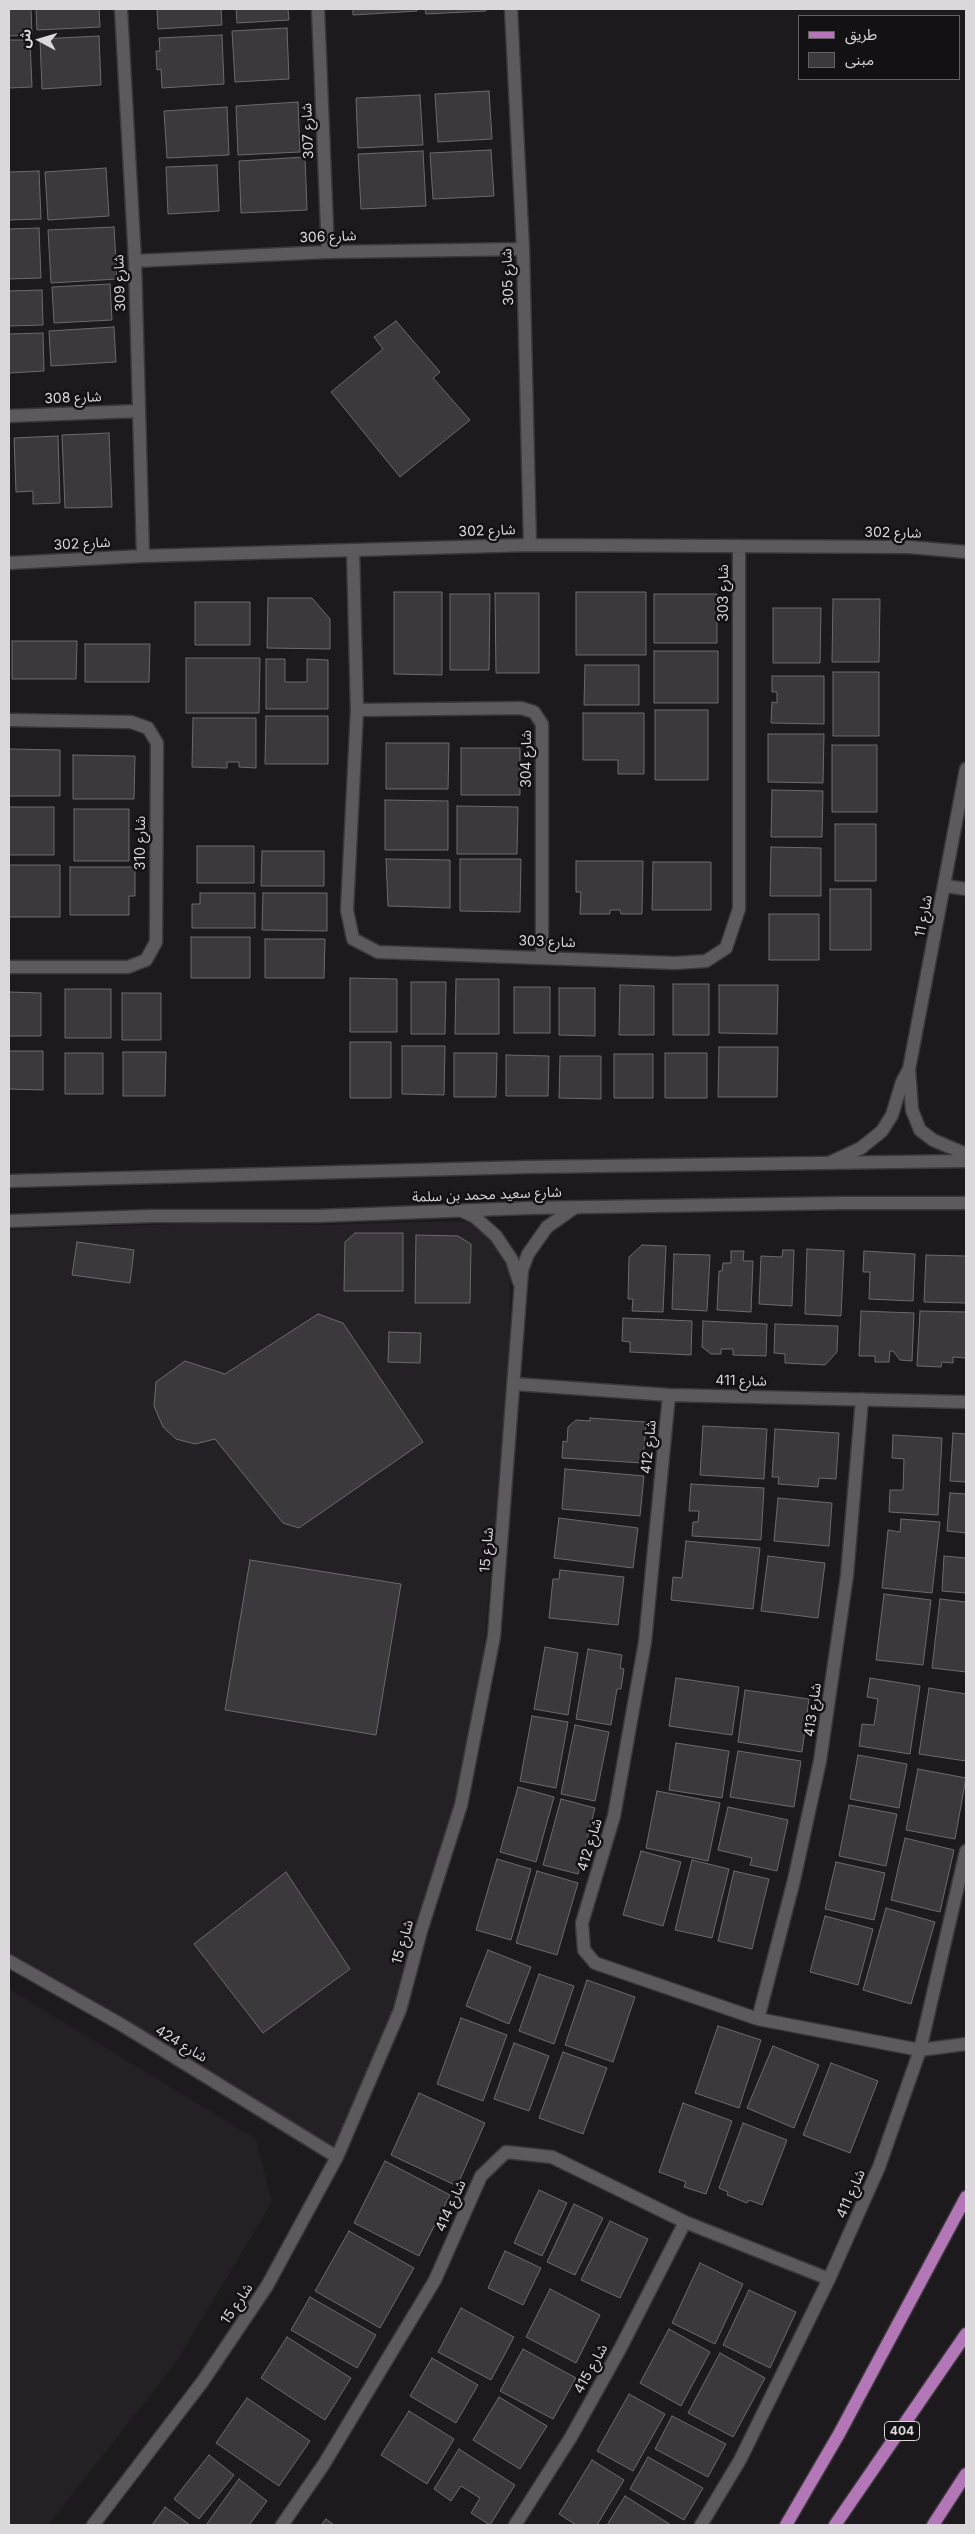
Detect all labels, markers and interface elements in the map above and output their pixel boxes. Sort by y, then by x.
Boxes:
north arrow [15,15,65,65]
legend [798,15,960,80]
text: طريق [845,25,877,44]
text: ش [15,28,34,49]
text: مبنى [845,50,874,69]
street label: شارع 307 [299,103,317,159]
street label: شارع 306 [299,228,357,246]
street label: شارع 305 [499,248,517,306]
street label: شارع 309 [111,254,129,312]
street label: شارع 308 [44,389,102,407]
street label: شارع 302 [458,522,516,540]
street label: شارع 302 [864,524,922,542]
street label: شارع 302 [53,534,111,554]
street label: شارع 303 [716,564,732,622]
street label: شارع 304 [519,730,535,788]
street label: شارع 310 [133,816,149,870]
street label: شارع 11 [912,893,936,939]
street label: شارع 303 [518,933,576,951]
street label: شارع سعيد محمد بن سلمة [412,1184,562,1206]
street label: شارع 411 [715,1372,767,1390]
street label: شارع 412 [638,1419,660,1475]
street label: شارع 15 [477,1527,497,1573]
street label: شارع 413 [801,1682,825,1738]
street label: شارع 412 [574,1817,606,1873]
street label: شارع 15 [389,1918,417,1966]
street label: شارع 424 [152,2022,210,2066]
street label: شارع 411 [833,2167,869,2221]
street label: شارع 414 [432,2178,470,2234]
street label: شارع 15 [217,2280,257,2328]
street label: شارع 415 [571,2341,611,2397]
road number: 404 [884,2422,920,2440]

